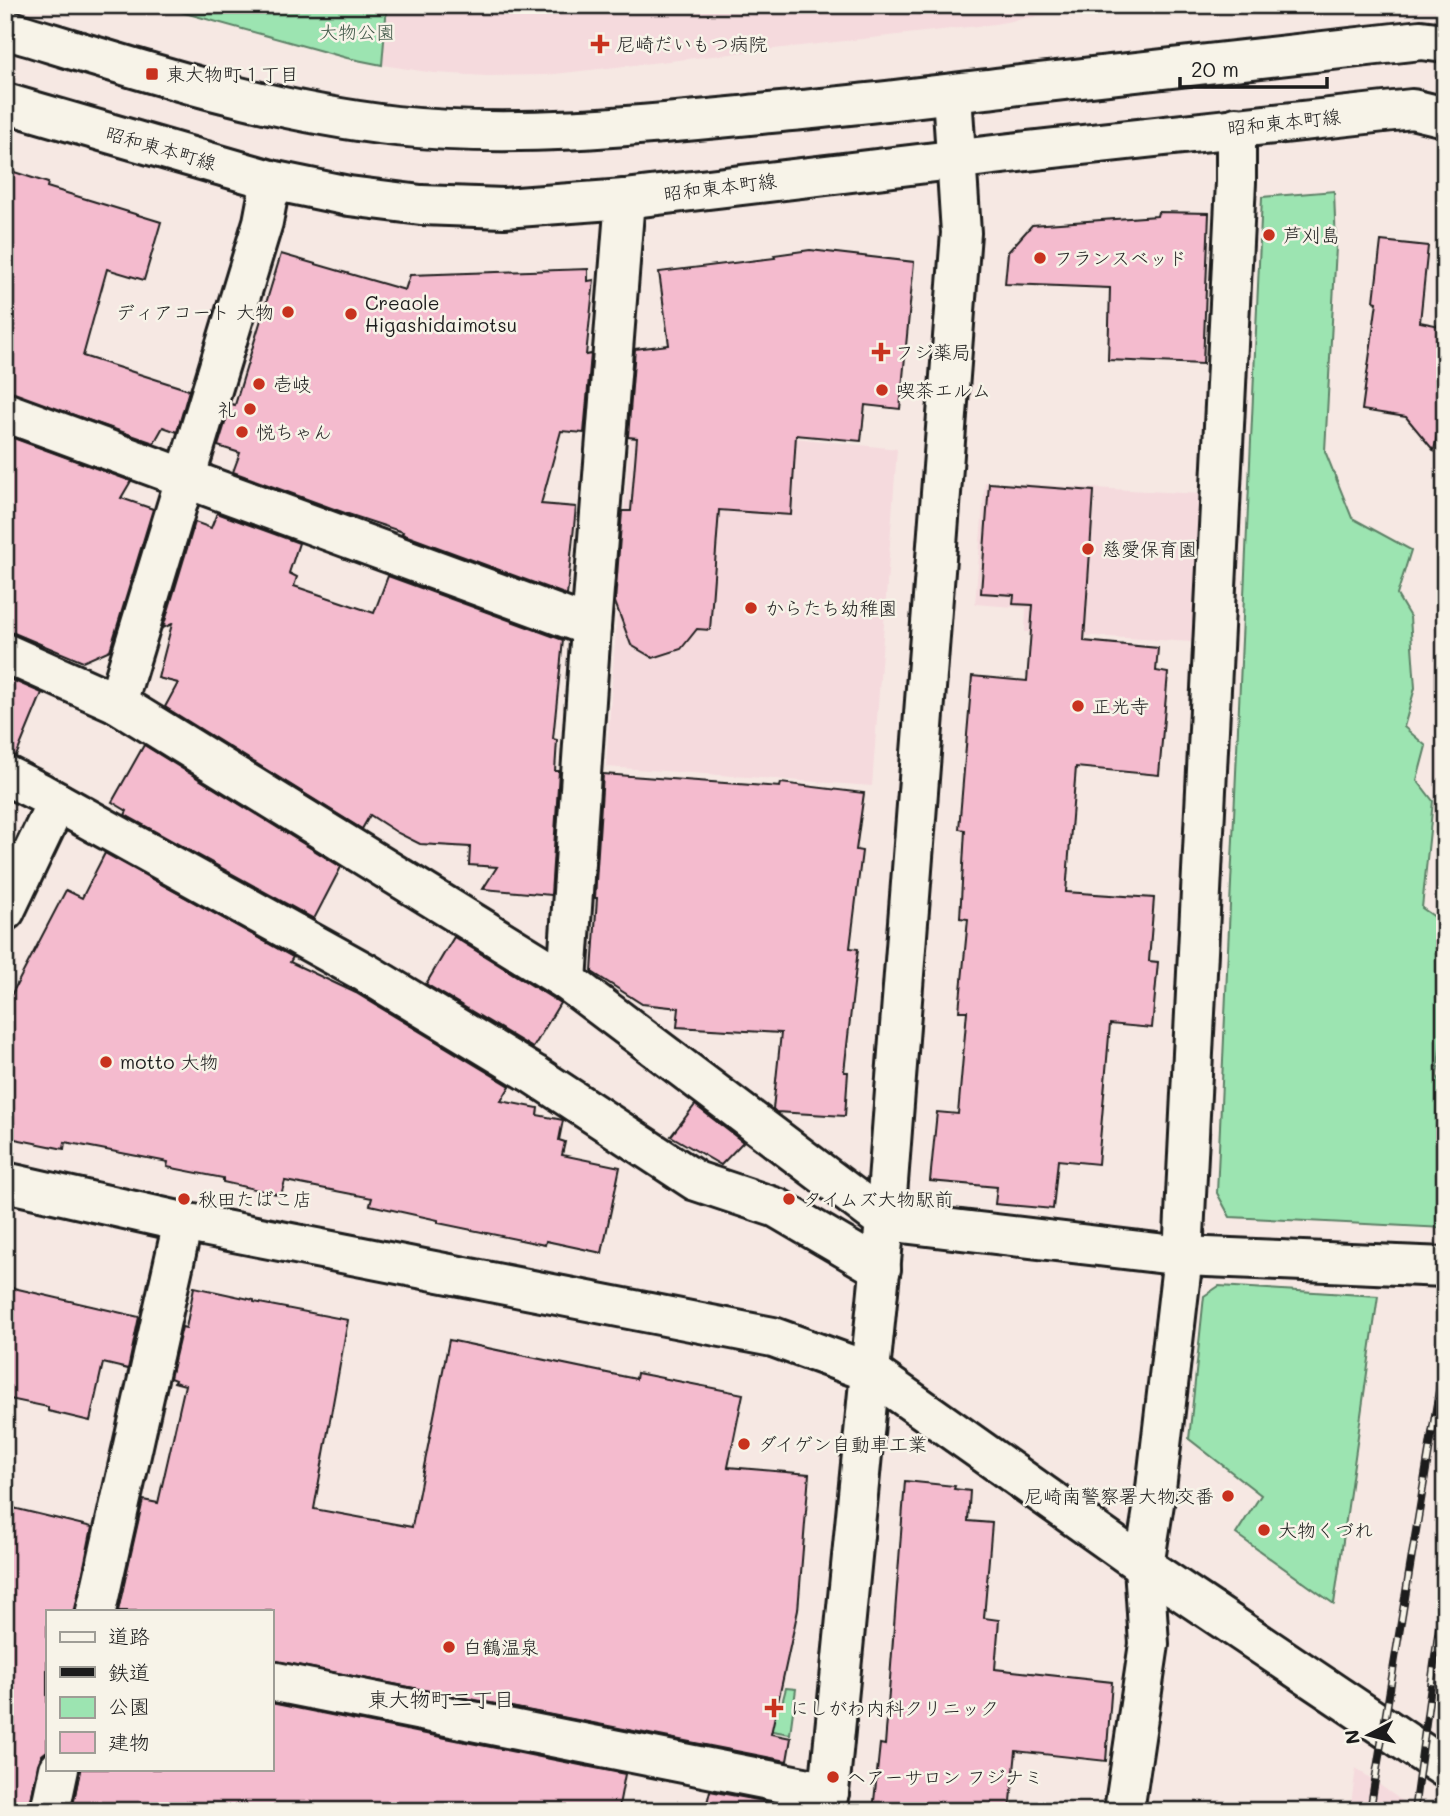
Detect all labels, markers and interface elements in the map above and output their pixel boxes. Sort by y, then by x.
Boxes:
park label: 大物公園 [319,19,395,44]
place label: 尼崎だいもつ病院 [616,31,768,56]
marker: 尼崎だいもつ病院 [590,34,610,54]
scale bar [1180,46,1328,90]
text: 20 m [1191,55,1239,82]
place label: 東大物町１丁目 [166,61,299,86]
marker: 東大物町１丁目 [144,66,160,82]
street label: 昭和東本町線 [1226,103,1342,140]
street label: 昭和東本町線 [103,120,219,175]
street label: 昭和東本町線 [662,167,778,206]
place label: 芦刈島 [1283,222,1340,247]
marker: 芦刈島 [1261,227,1277,243]
place label: フランスベッド [1054,245,1187,270]
marker: フランスベッド [1032,250,1048,266]
place label: Creaole Higashidaimotsu [365,290,517,337]
place label: ディアコート 大物 [116,299,274,324]
marker: ディアコート 大物 [280,304,296,320]
marker: Creaole Higashidaimotsu [343,306,359,322]
place label: フジ薬局 [895,339,971,364]
marker: フジ薬局 [873,344,889,360]
place label: 壱岐 [273,371,311,396]
marker: 壱岐 [251,376,267,392]
place label: 喫茶エルム [896,377,991,402]
marker: 喫茶エルム [874,382,890,398]
place label: 礼 [217,396,236,421]
marker: 礼 [242,401,258,417]
place label: 悦ちゃん [256,419,332,444]
marker: 悦ちゃん [234,424,250,440]
place label: 慈愛保育園 [1102,536,1197,561]
marker: 慈愛保育園 [1080,541,1096,557]
place label: からたち幼稚園 [765,595,897,620]
marker: からたち幼稚園 [743,600,759,616]
place label: 正光寺 [1092,693,1149,718]
marker: 正光寺 [1070,698,1086,714]
place label: motto 大物 [120,1049,218,1074]
marker: motto 大物 [98,1054,114,1070]
place label: 秋田たばこ店 [198,1186,312,1211]
place label: タイムズ大物駅前 [803,1186,953,1211]
marker: 秋田たばこ店 [176,1191,192,1207]
marker: タイムズ大物駅前 [781,1191,797,1207]
place label: ダイゲン自動車工業 [758,1431,927,1456]
marker: ダイゲン自動車工業 [736,1436,752,1452]
place label: 尼崎南警察署大物交番 [1024,1483,1214,1508]
marker: 尼崎南警察署大物交番 [1220,1488,1236,1504]
place label: 大物くづれ [1278,1517,1373,1542]
marker: 大物くづれ [1256,1522,1272,1538]
legend [46,1610,273,1770]
text: 道路 [108,1622,150,1649]
place label: 白鶴温泉 [463,1634,539,1659]
marker: 白鶴温泉 [441,1639,457,1655]
text: 鉄道 [108,1658,150,1685]
district label: 東大物町二丁目 [368,1685,515,1712]
text: 公園 [108,1692,150,1719]
place label: にしがわ内科クリニック [790,1695,999,1720]
marker: にしがわ内科クリニック [764,1698,784,1718]
north arrow [1334,1700,1404,1770]
text: 建物 [108,1728,150,1755]
text: N [1338,1728,1365,1746]
place label: ヘアーサロン フジナミ [847,1764,1043,1789]
marker: ヘアーサロン フジナミ [825,1769,841,1785]

